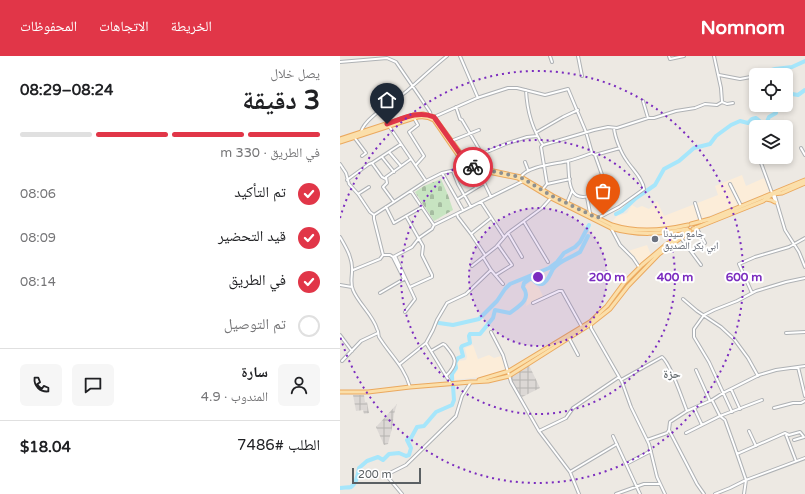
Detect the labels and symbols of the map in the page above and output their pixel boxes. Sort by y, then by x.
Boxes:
pin [370,83,404,124]
courier [453,147,493,187]
pin [586,174,620,215]
place label: جامع سيدنا ابي بكر الصديق [663,228,718,254]
marker: جامع سيدنا ابي بكر الصديق [650,234,660,244]
centre of rings [531,270,545,284]
text: 200 m [589,270,625,284]
text: 400 m [657,270,693,284]
text: 600 m [726,270,762,284]
district label: حزة [663,367,681,381]
scale bar [352,466,421,485]

